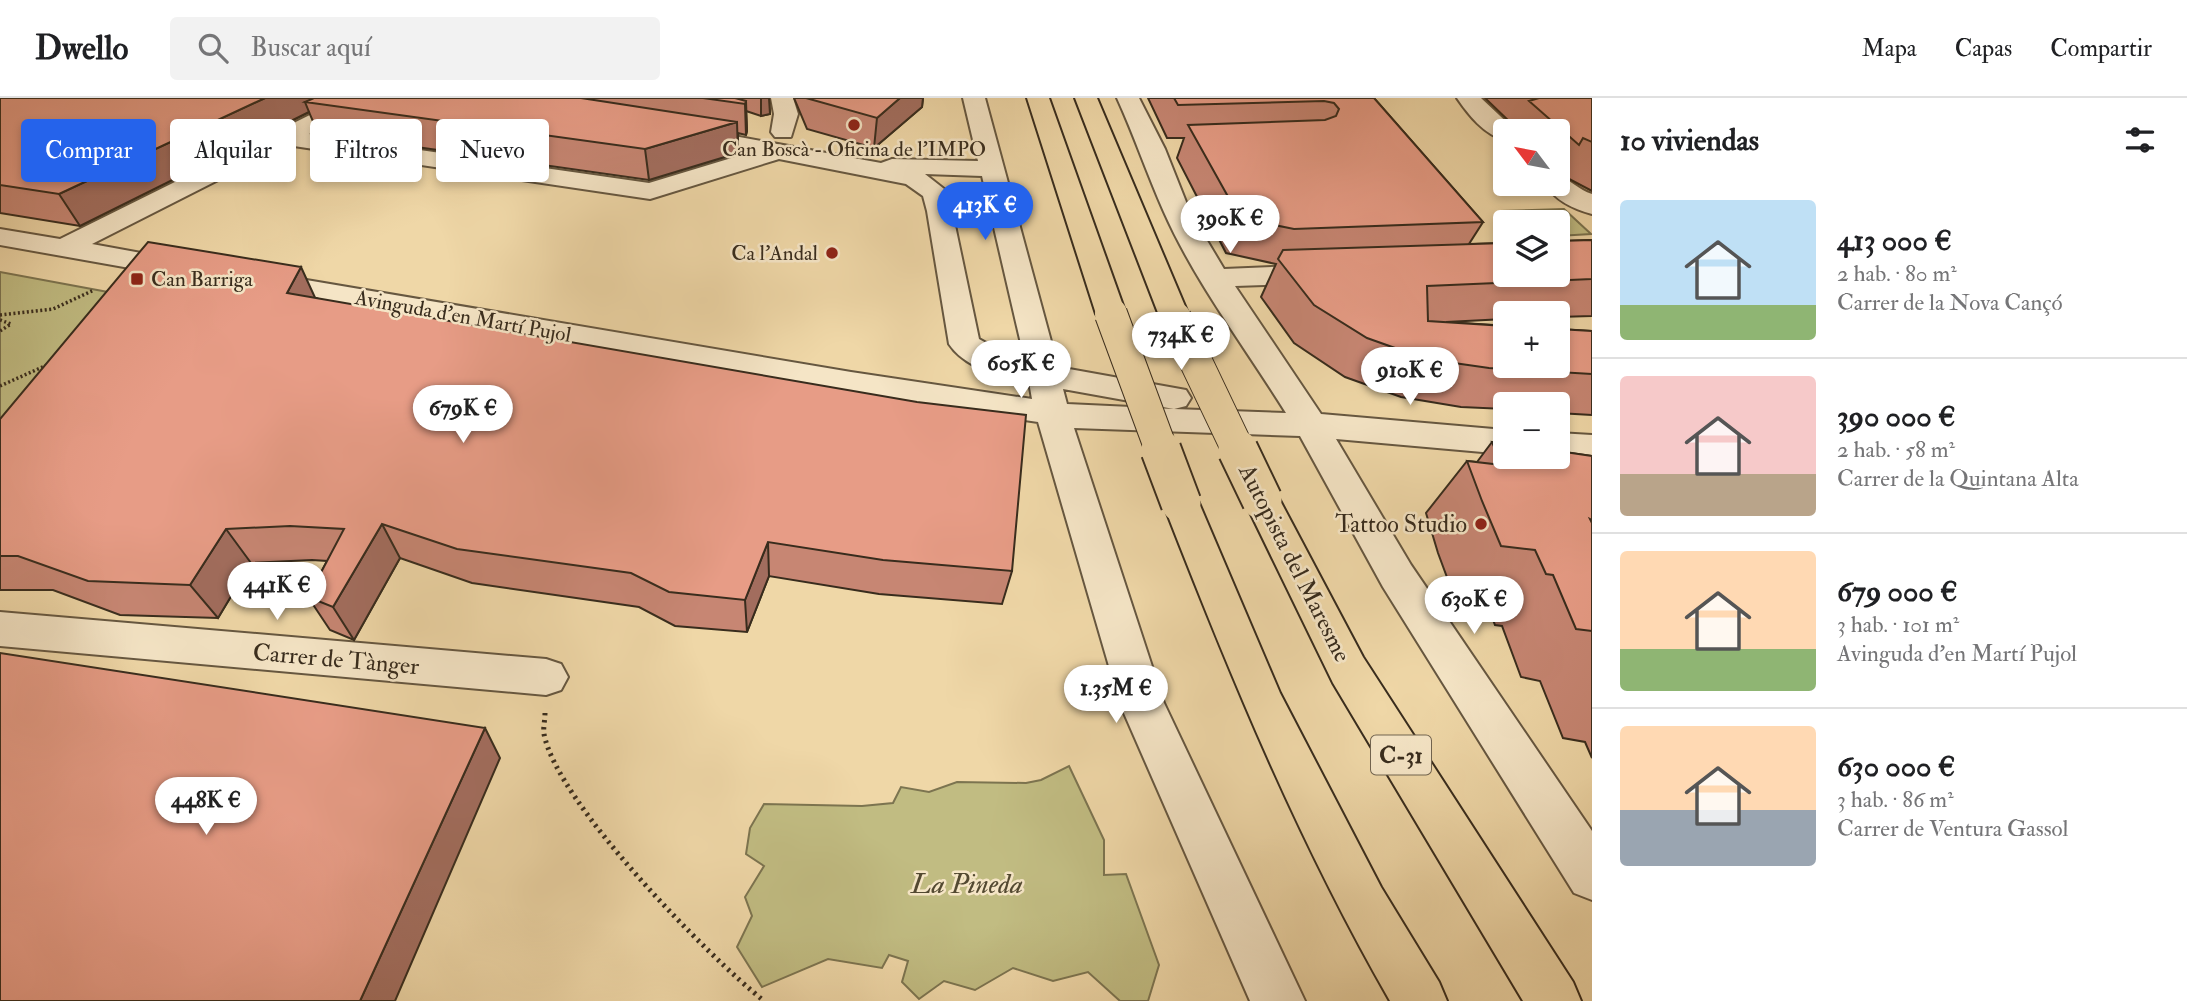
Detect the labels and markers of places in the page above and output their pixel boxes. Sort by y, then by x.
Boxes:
marker: Can Boscà - Oficina de l'IMPO [846,117,862,133]
place label: Can Boscà - Oficina de l'IMPO [722,136,986,163]
pin: 413K € [928,183,1042,242]
pin: 390K € [1173,195,1287,255]
place label: Ca l'Andal [731,240,819,267]
marker: Ca l'Andal [824,245,840,261]
place label: Can Barriga [151,266,253,293]
marker: Can Barriga [129,271,145,287]
pin: 734K € [1124,313,1238,372]
pin: 605K € [964,341,1078,400]
pin: 910K € [1353,348,1467,407]
pin: 679K € [406,386,520,445]
place label: Tattoo Studio [1335,509,1467,540]
marker: Tattoo Studio [1473,516,1489,532]
pin: 441K € [220,562,334,622]
pin: 630K € [1417,576,1531,636]
pin: 1.35M € [1051,666,1181,725]
pin: 448K € [149,778,263,837]

